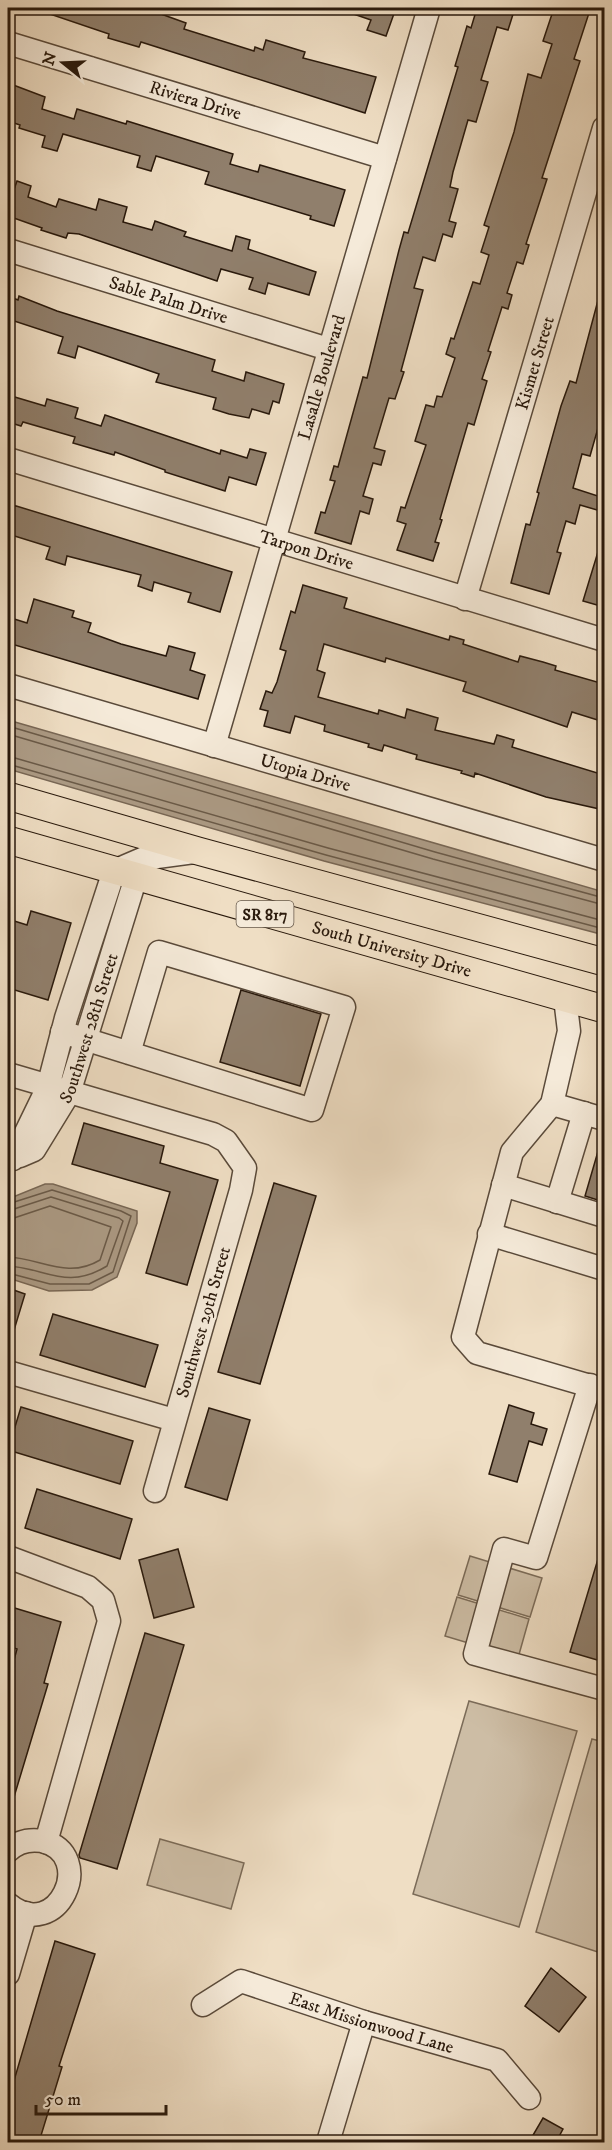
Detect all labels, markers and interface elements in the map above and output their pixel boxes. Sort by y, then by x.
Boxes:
north arrow [33,33,93,93]
text: N [38,49,61,68]
street label: Riviera Drive [147,77,244,126]
street label: Sable Palm Drive [106,272,230,329]
street label: Lasalle Boulevard [294,312,351,443]
street label: Kismet Street [511,314,560,413]
street label: Tarpon Drive [256,526,356,575]
street label: Utopia Drive [257,750,353,797]
road number: SR 817 [236,901,294,927]
street label: South University Drive [309,917,474,983]
street label: Southwest 28th Street [55,950,124,1108]
street label: Southwest 29th Street [172,1244,236,1400]
street label: East Missionwood Lane [286,1988,456,2059]
scale bar [36,2078,166,2116]
text: 50 m [45,2089,81,2111]

